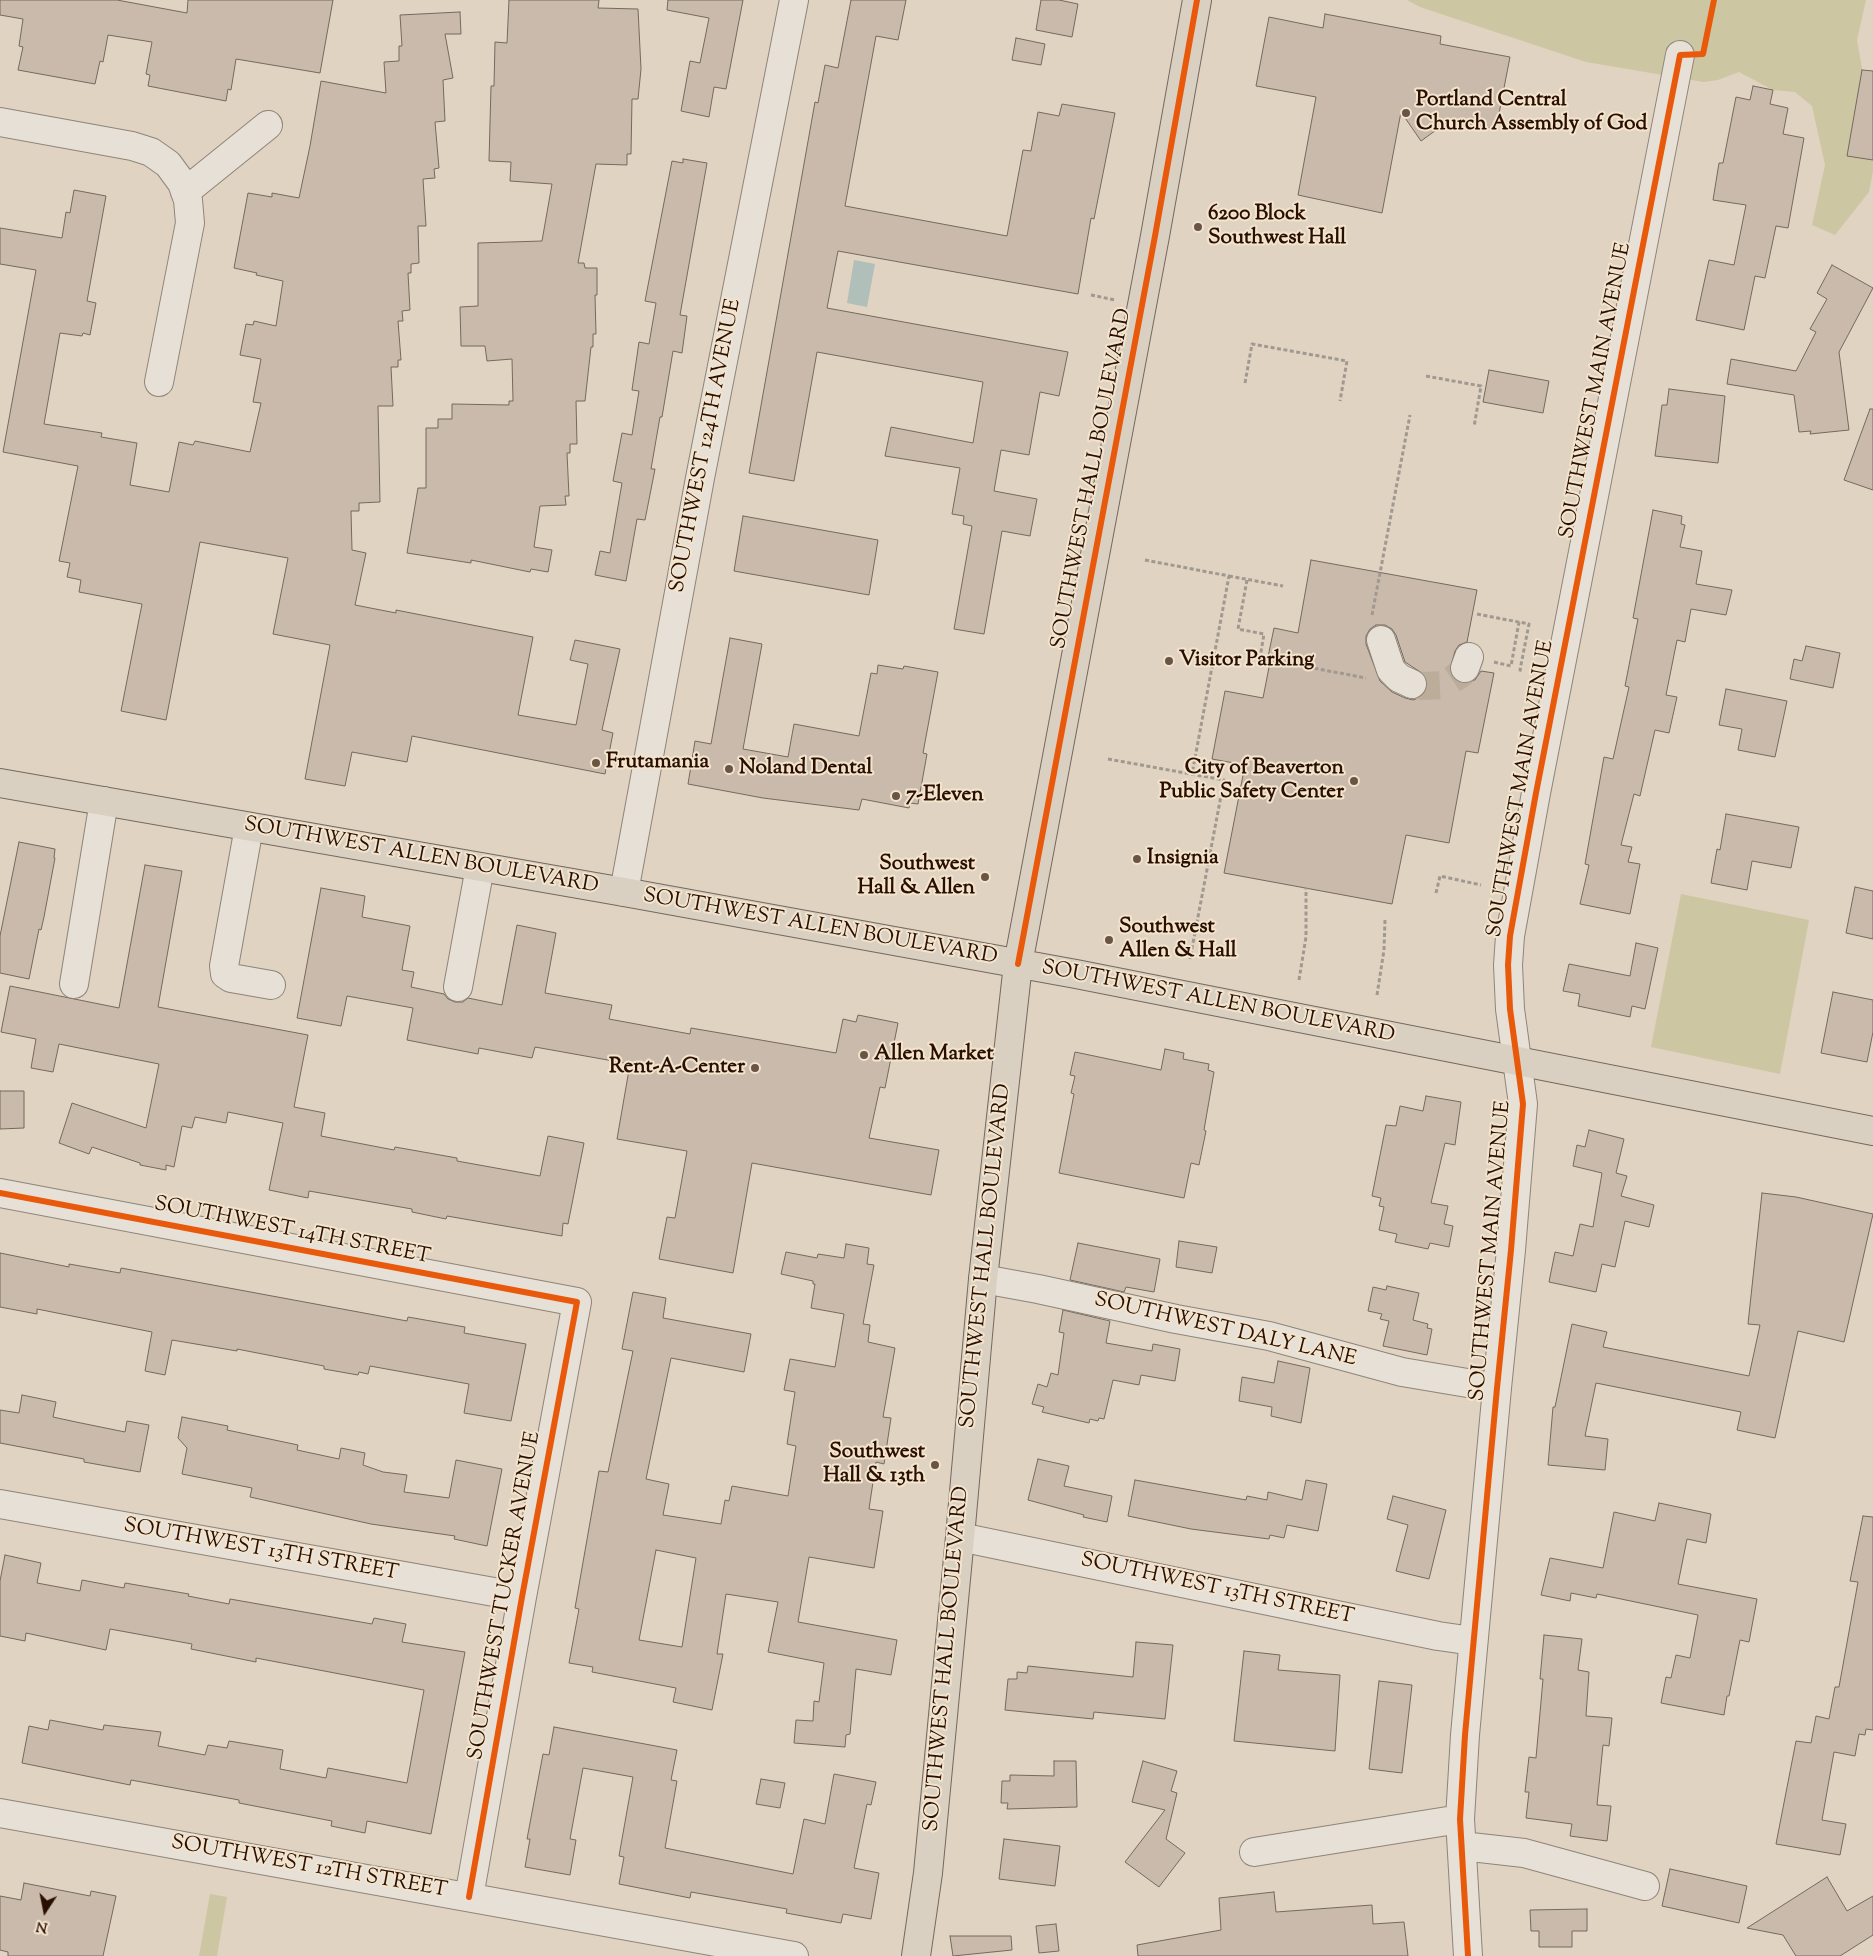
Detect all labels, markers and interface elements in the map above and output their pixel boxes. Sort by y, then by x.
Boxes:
place label: Portland Central Church Assembly of God [1416,88,1647,138]
marker: Portland Central Church Assembly of God [1400,107,1412,119]
place label: 6200 Block Southwest Hall [1208,202,1346,252]
marker: 6200 Block Southwest Hall [1192,221,1204,233]
street label: SOUTHWEST MAIN AVENUE [1556,241,1638,541]
street label: SOUTHWEST 124TH AVENUE [666,297,748,595]
street label: SOUTHWEST HALL BOULEVARD [1048,307,1138,651]
street label: SOUTHWEST MAIN AVENUE [1483,638,1561,940]
place label: Visitor Parking [1179,648,1314,674]
marker: Visitor Parking [1163,655,1175,667]
place label: Frutamania [606,750,709,776]
place label: Noland Dental [739,756,872,782]
place label: City of Beaverton Public Safety Center [1160,756,1344,806]
marker: Frutamania [590,757,602,769]
marker: Noland Dental [723,763,735,775]
marker: City of Beaverton Public Safety Center [1348,775,1360,787]
place label: 7-Eleven [906,783,984,809]
marker: 7-Eleven [890,790,902,802]
street label: SOUTHWEST ALLEN BOULEVARD [242,813,600,901]
place label: Insignia [1147,846,1219,872]
place label: Southwest Hall & Allen [857,852,975,902]
marker: Insignia [1131,853,1143,865]
marker: Southwest Hall & Allen [979,871,991,883]
street label: SOUTHWEST ALLEN BOULEVARD [641,884,999,972]
place label: Southwest Allen & Hall [1119,915,1237,965]
marker: Southwest Allen & Hall [1103,934,1115,946]
street label: SOUTHWEST ALLEN BOULEVARD [1039,956,1397,1050]
place label: Allen Market [874,1042,994,1068]
marker: Allen Market [858,1049,870,1061]
place label: Rent-A-Center [609,1055,745,1081]
marker: Rent-A-Center [749,1062,761,1074]
street label: SOUTHWEST HALL BOULEVARD [956,1082,1018,1430]
street label: SOUTHWEST MAIN AVENUE [1466,1100,1518,1402]
street label: SOUTHWEST 14TH STREET [152,1193,432,1271]
street label: SOUTHWEST DALY LANE [1091,1289,1359,1373]
street label: SOUTHWEST TUCKER AVENUE [465,1430,547,1762]
place label: Southwest Hall & 13th [823,1440,925,1490]
marker: Southwest Hall & 13th [929,1459,941,1471]
street label: SOUTHWEST HALL BOULEVARD [920,1485,976,1833]
street label: SOUTHWEST 13TH STREET [122,1514,400,1588]
street label: SOUTHWEST 13TH STREET [1078,1549,1356,1631]
street label: SOUTHWEST 12TH STREET [169,1831,449,1905]
north arrow [20,1886,70,1936]
text: N [35,1915,50,1937]

